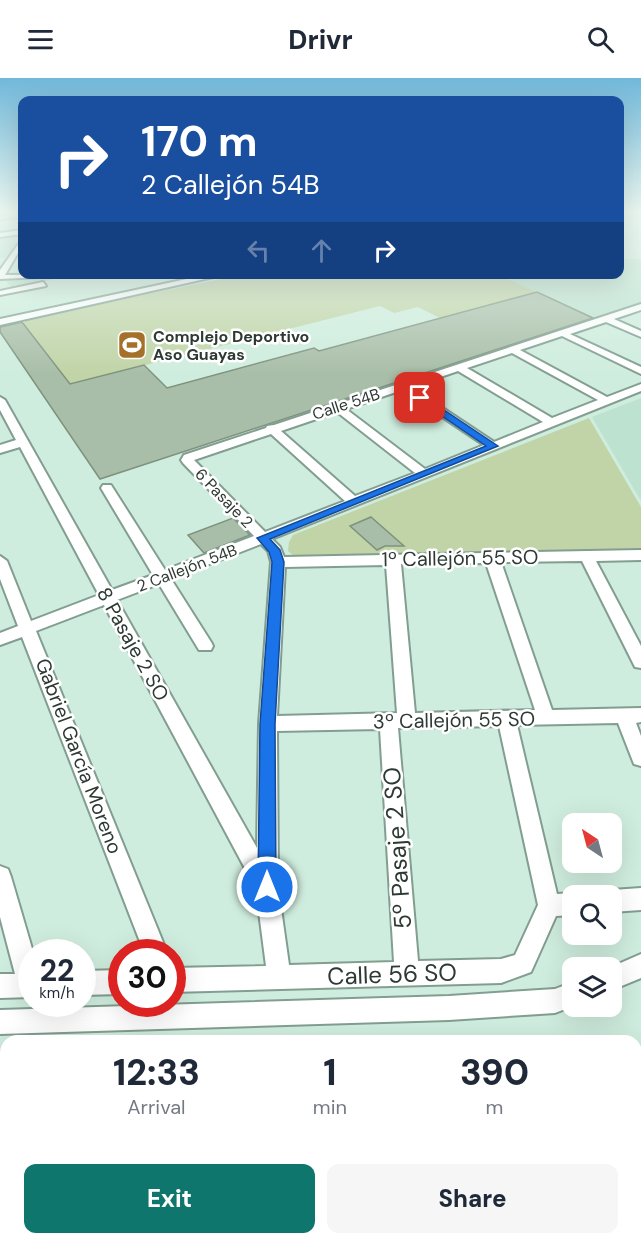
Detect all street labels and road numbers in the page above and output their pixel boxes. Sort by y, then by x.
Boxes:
street label: Calle 54B [310,383,382,425]
street label: 6 Pasaje 2 [190,464,258,532]
street label: 2 Callejón 54B [134,539,240,597]
street label: 1º Callejón 55 SO [382,544,538,572]
street label: 8 Pasaje 2 SO [91,583,175,705]
street label: Gabriel García Moreno [30,654,128,858]
street label: 3º Callejón 55 SO [373,706,535,734]
street label: 5º Pasaje 2 SO [376,766,418,930]
street label: Calle 56 SO [327,956,457,992]

